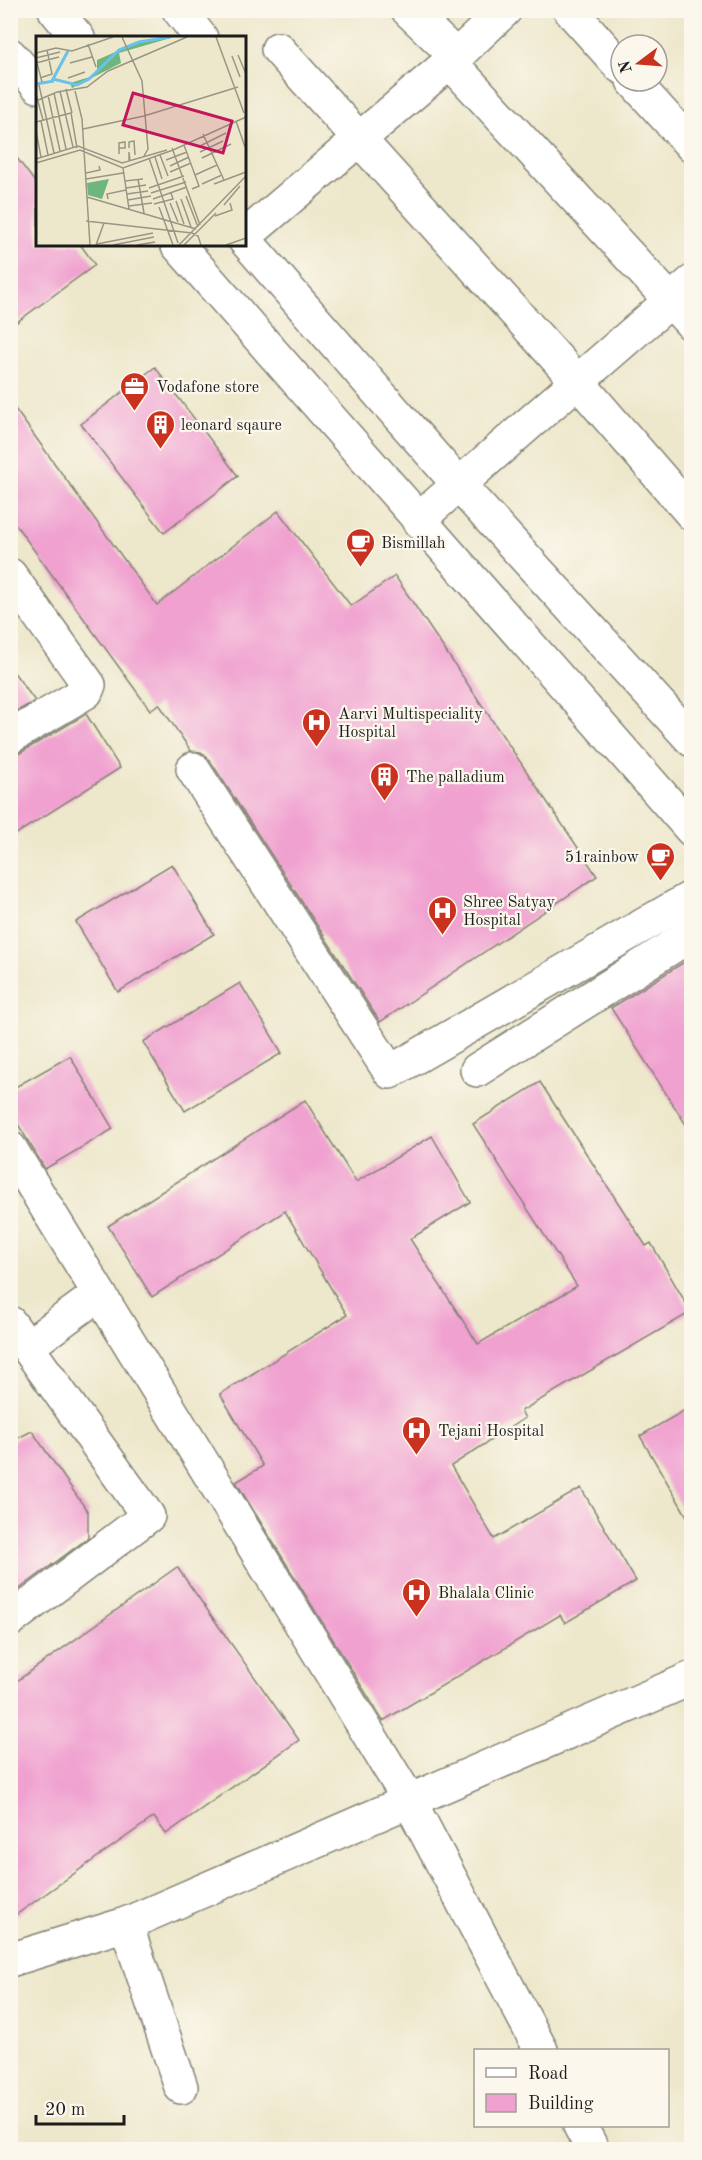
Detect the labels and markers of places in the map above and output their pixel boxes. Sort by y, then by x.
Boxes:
office icon: Vodafone store [119,370,151,412]
place label: Vodafone store [156,380,259,396]
building icon: leonard sqaure [144,408,176,450]
place label: leonard sqaure [181,418,282,434]
cafe icon: Bismillah [344,526,376,568]
place label: Bismillah [381,536,446,552]
hospital icon: Aarvi Multispeciality Hospital [301,706,333,748]
place label: Aarvi Multispeciality Hospital [338,707,483,741]
building icon: The palladium [369,760,401,802]
place label: The palladium [406,770,505,786]
cafe icon: 51rainbow [644,840,676,882]
place label: 51rainbow [565,850,640,866]
hospital icon: Shree Satyay Hospital [426,894,458,936]
place label: Shree Satyay Hospital [463,895,555,929]
hospital icon: Tejani Hospital [401,1414,433,1456]
place label: Tejani Hospital [438,1424,544,1440]
hospital icon: Bhalala Clinic [401,1576,433,1618]
place label: Bhalala Clinic [438,1586,534,1602]

